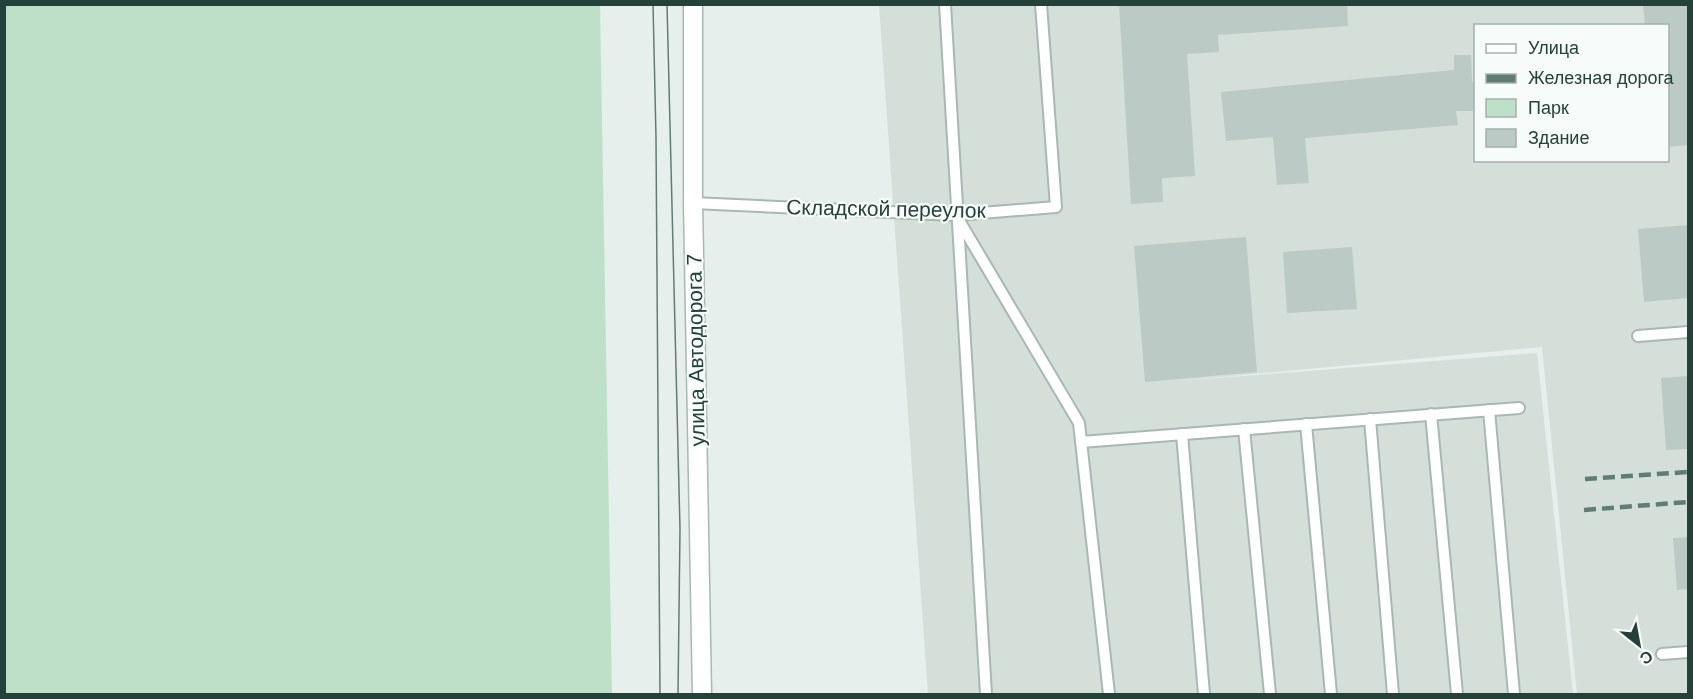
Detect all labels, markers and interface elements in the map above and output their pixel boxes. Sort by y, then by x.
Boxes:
legend [1474,24,1669,162]
text: Улица [1528,38,1580,58]
text: Железная дорога [1528,68,1675,88]
text: Парк [1528,98,1569,118]
text: Здание [1528,128,1589,148]
street label: Складской переулок [786,195,987,222]
street label: улица Автодорога 7 [682,254,709,446]
north arrow [1609,615,1669,675]
text: С [1637,647,1656,668]

